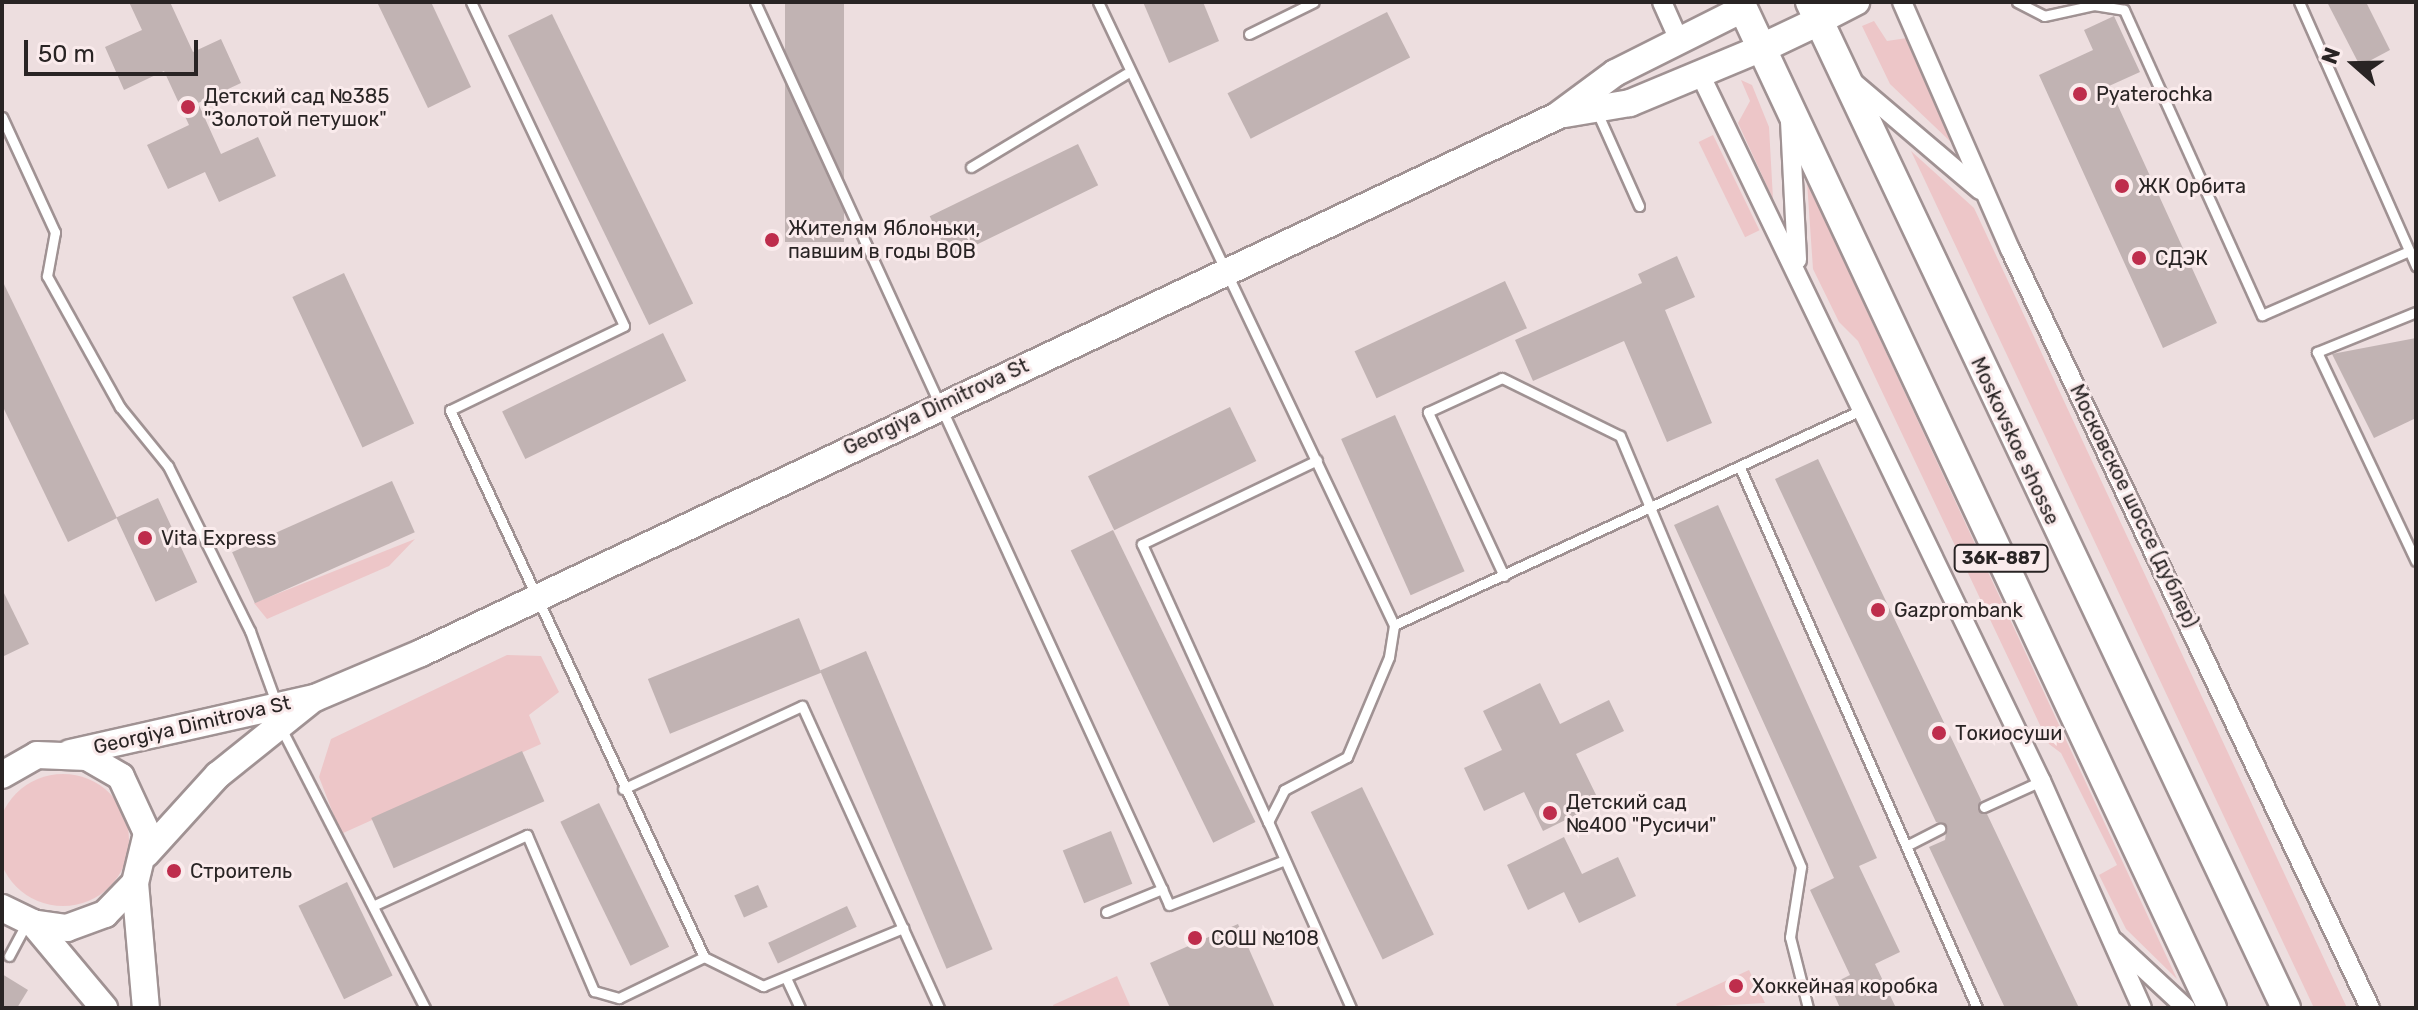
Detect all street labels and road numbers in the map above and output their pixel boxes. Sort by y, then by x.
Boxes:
street label: Moskovskoe shosse [1966,353,2064,529]
street label: Georgiya Dimitrova St [840,354,1032,460]
street label: Московское шоссе (дублер) [2065,381,2203,631]
road number: 36К-887 [1953,544,2049,572]
street label: Georgiya Dimitrova St [91,691,293,759]

